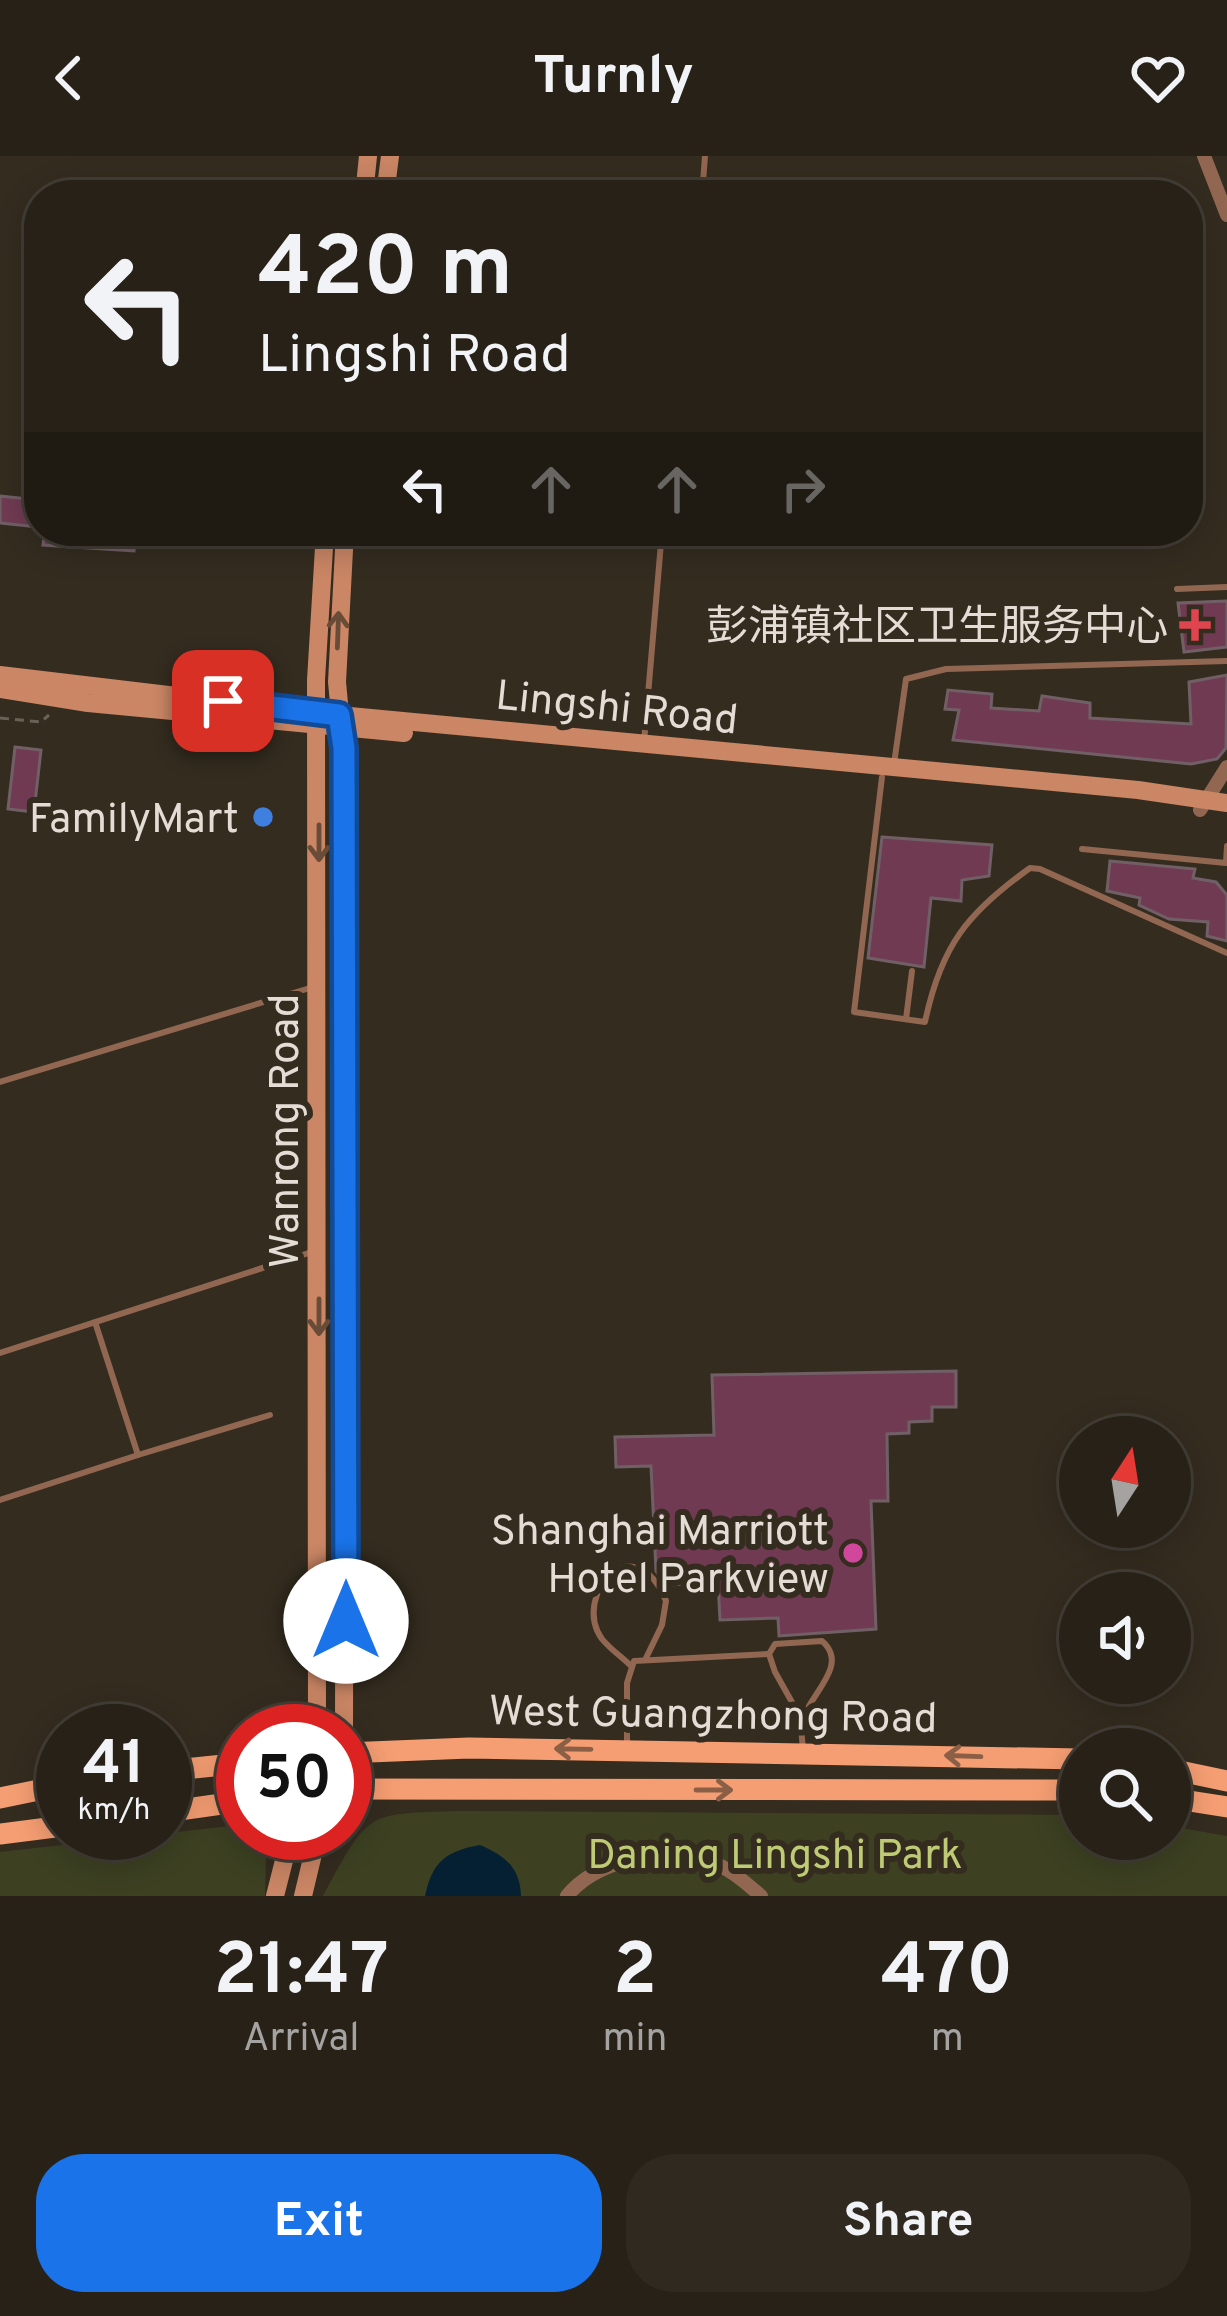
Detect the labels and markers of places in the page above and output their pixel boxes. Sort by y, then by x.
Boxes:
place label: 彭浦镇社区卫生服务中心 [706,603,1168,656]
marker: 彭浦镇社区卫生服务中心 [1179,609,1211,641]
pin [172,650,274,752]
place label: FamilyMart [29,795,239,848]
marker: FamilyMart [250,804,276,830]
place label: Shanghai Marriott Hotel Parkview [491,1507,829,1608]
marker: Shanghai Marriott Hotel Parkview [840,1540,866,1566]

